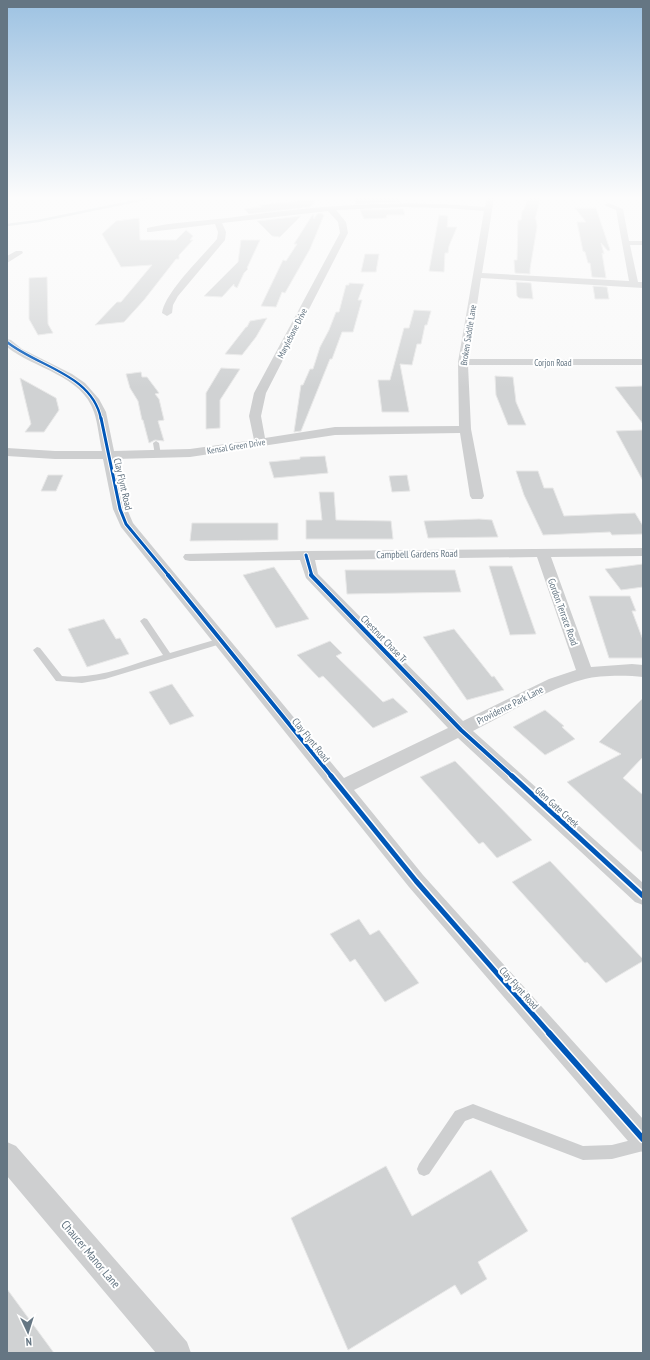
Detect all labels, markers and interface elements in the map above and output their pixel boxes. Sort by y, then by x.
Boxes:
street label: Broken Saddle Lane [458,304,478,366]
street label: Marylebone Drive [275,306,309,360]
street label: Corjon Road [534,357,572,369]
street label: Kensal Green Drive [206,436,266,456]
street label: Clay Flynt Road [111,457,135,511]
street label: Campbell Gardens Road [376,547,458,561]
street label: Gordon Terrace Road [545,577,581,647]
street label: Chestnut Chase Tr [358,612,410,666]
street label: Providence Park Lane [475,683,545,727]
street label: Clay Flynt Road [289,715,333,765]
street label: Glen Gate Creek [532,784,582,830]
street label: Clay Flynt Road [496,964,542,1012]
street label: Chaucer Manor Lane [58,1217,124,1291]
north arrow [8,1312,48,1352]
text: N [25,1335,32,1349]

